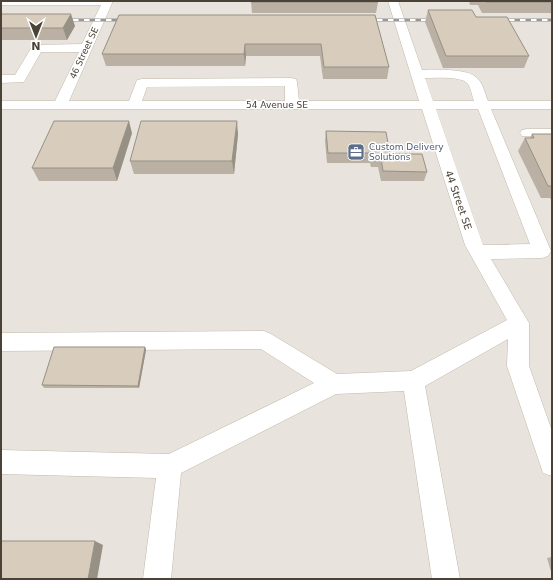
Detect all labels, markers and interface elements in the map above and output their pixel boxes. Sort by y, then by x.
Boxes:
north arrow [16,16,56,56]
street label: 46 Street SE [68,25,100,80]
text: N [31,39,41,52]
street label: 54 Avenue SE [246,100,308,110]
office icon: Custom Delivery Solutions [346,142,366,162]
place label: Custom Delivery Solutions [369,142,444,162]
street label: 44 Street SE [443,169,474,231]

